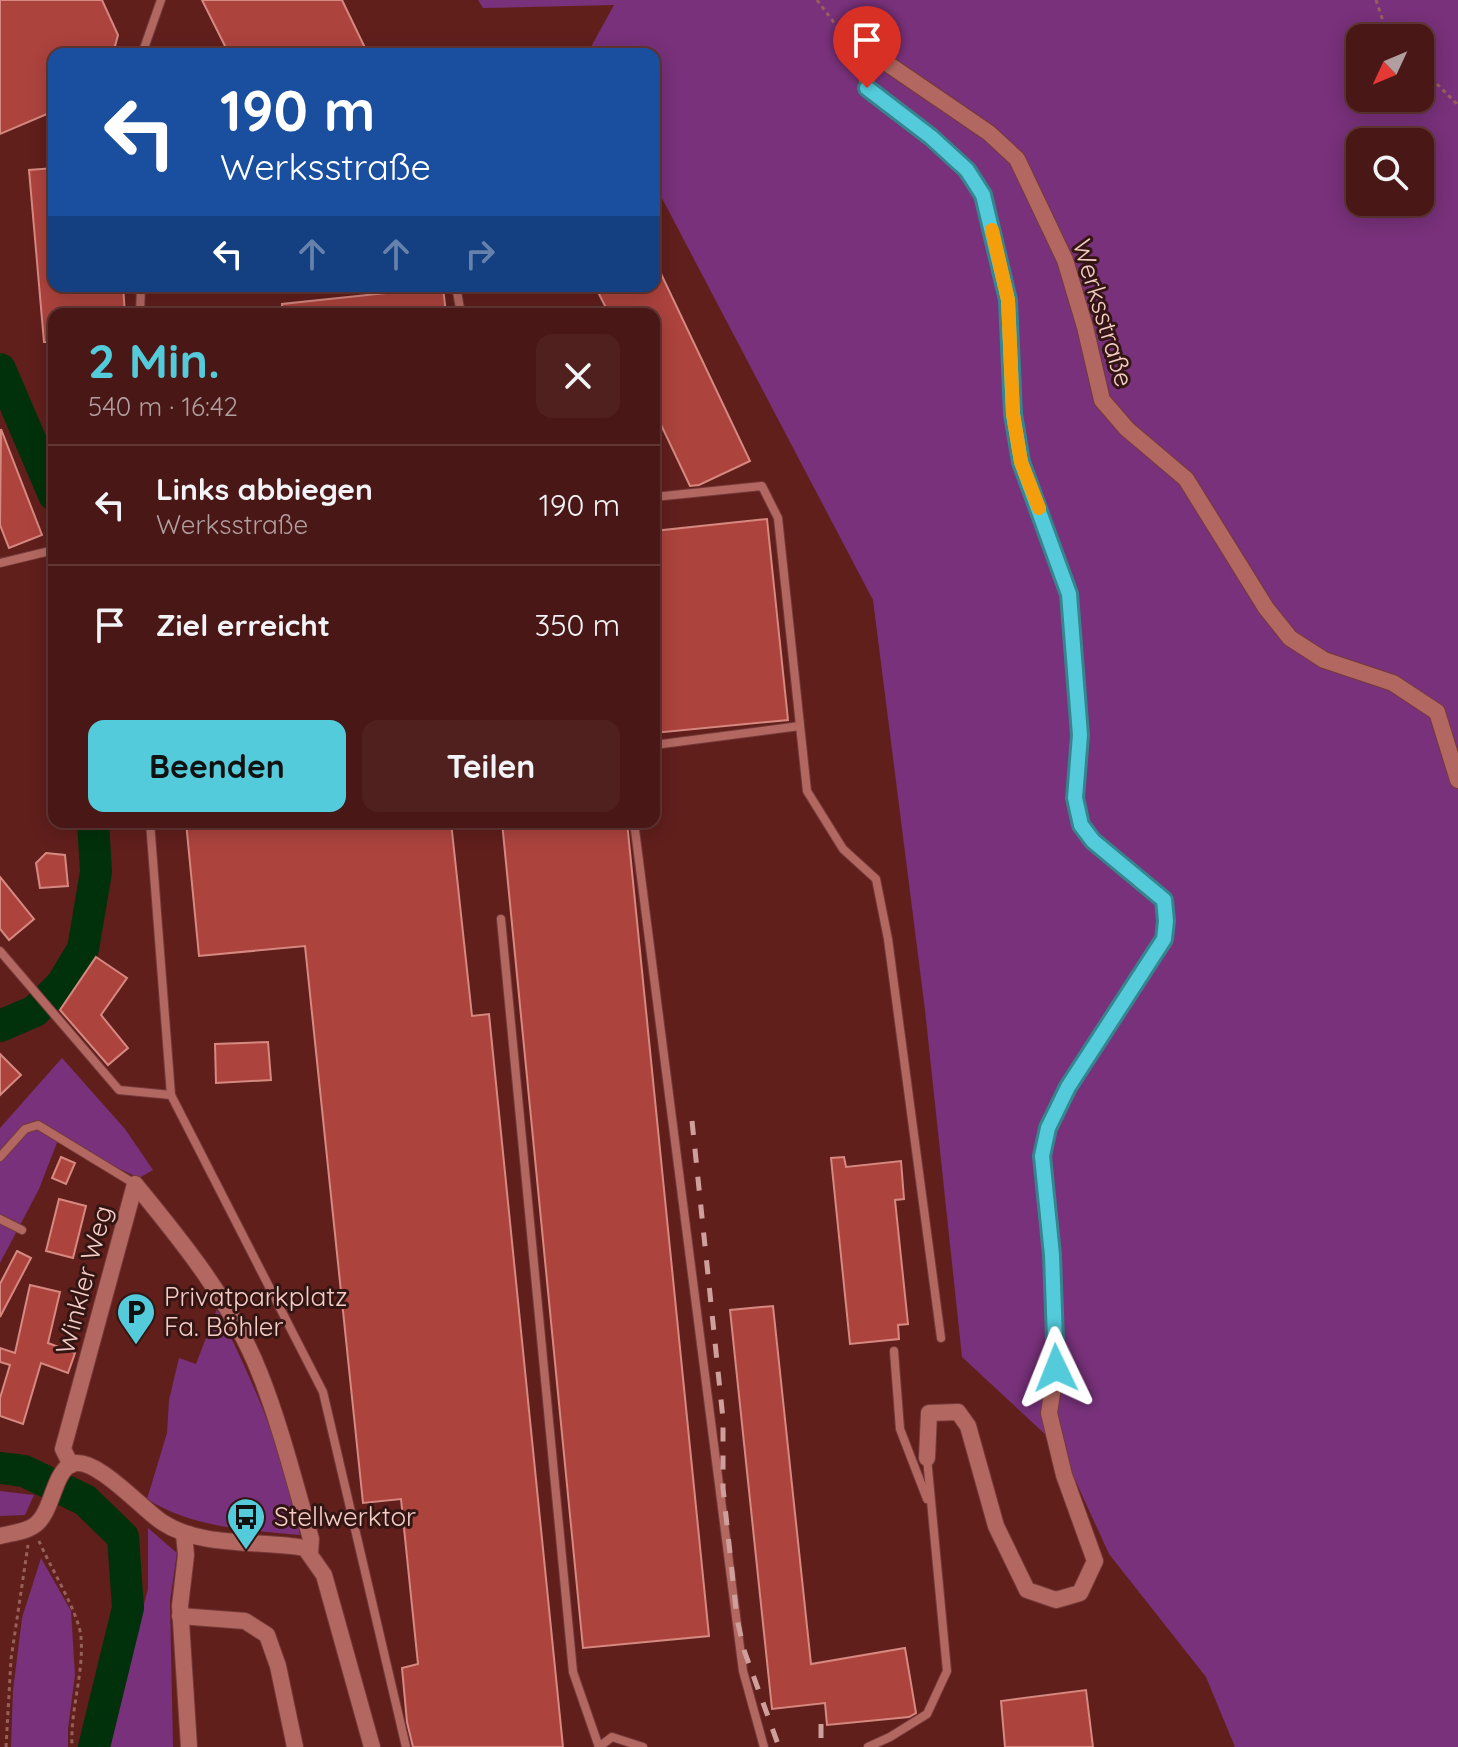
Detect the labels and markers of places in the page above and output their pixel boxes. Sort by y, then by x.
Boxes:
pin [833,6,901,88]
place label: Privatparkplatz Fa. Böhler [164,1280,348,1343]
parking icon: Privatparkplatz Fa. Böhler [115,1291,157,1346]
bus stop icon: Stellwerktor [225,1496,267,1551]
place label: Stellwerktor [274,1500,416,1533]

